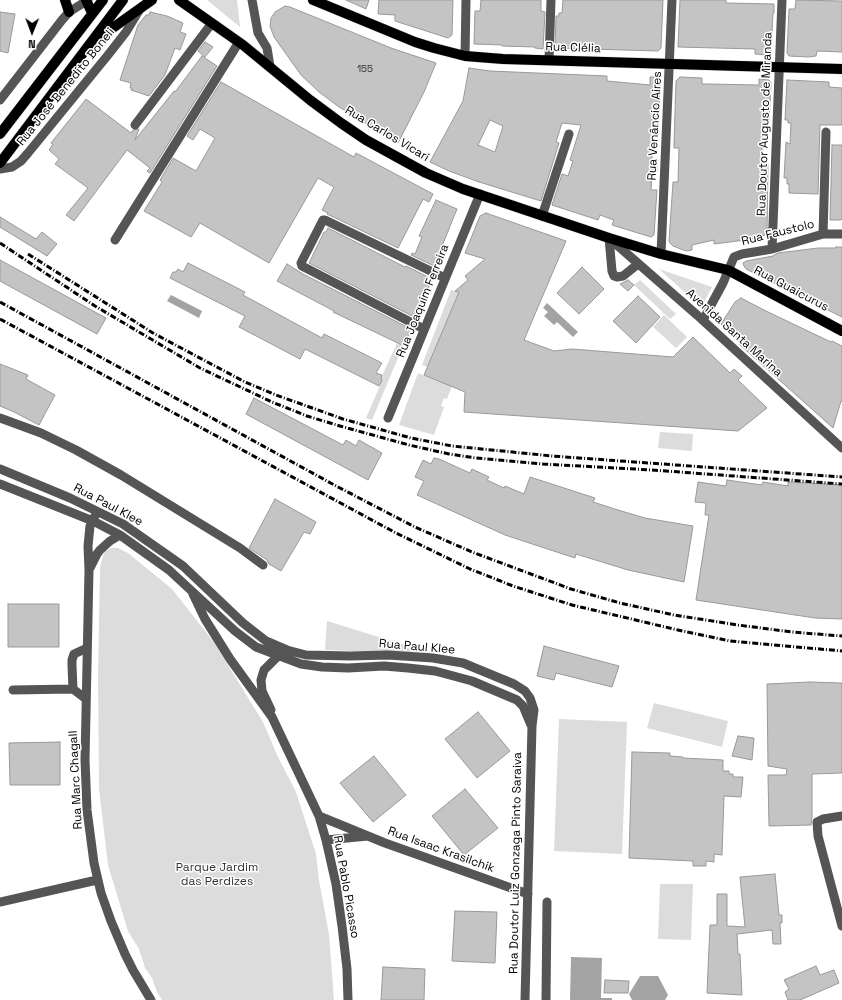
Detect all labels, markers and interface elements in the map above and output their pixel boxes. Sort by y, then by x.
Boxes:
north arrow [12,12,52,52]
street label: Rua José Benedito Boneli [14,25,118,149]
street label: Rua Doutor Augusto de Miranda [755,32,775,216]
text: N [28,37,36,51]
street label: Rua Clélia [545,40,601,56]
house number: 155 [357,63,373,75]
street label: Rua Venâncio Aires [645,71,665,181]
street label: Rua Carlos Vicari [342,103,432,165]
street label: Rua Faustolo [740,217,816,249]
street label: Rua Joaquim Ferreira [394,242,452,360]
street label: Rua Guaicurus [751,263,831,315]
street label: Avenida Santa Marina [683,286,785,380]
street label: Rua Paul Klee [71,481,145,529]
street label: Rua Paul Klee [378,636,456,658]
street label: Rua Marc Chagall [66,730,86,830]
street label: Rua Doutor Luiz Gonzaga Pinto Saraiva [507,752,525,974]
street label: Rua Isaac Krasilchik [386,824,496,876]
street label: Rua Pablo Picasso [330,834,362,940]
park label: Parque Jardim das Perdizes [176,861,258,889]

